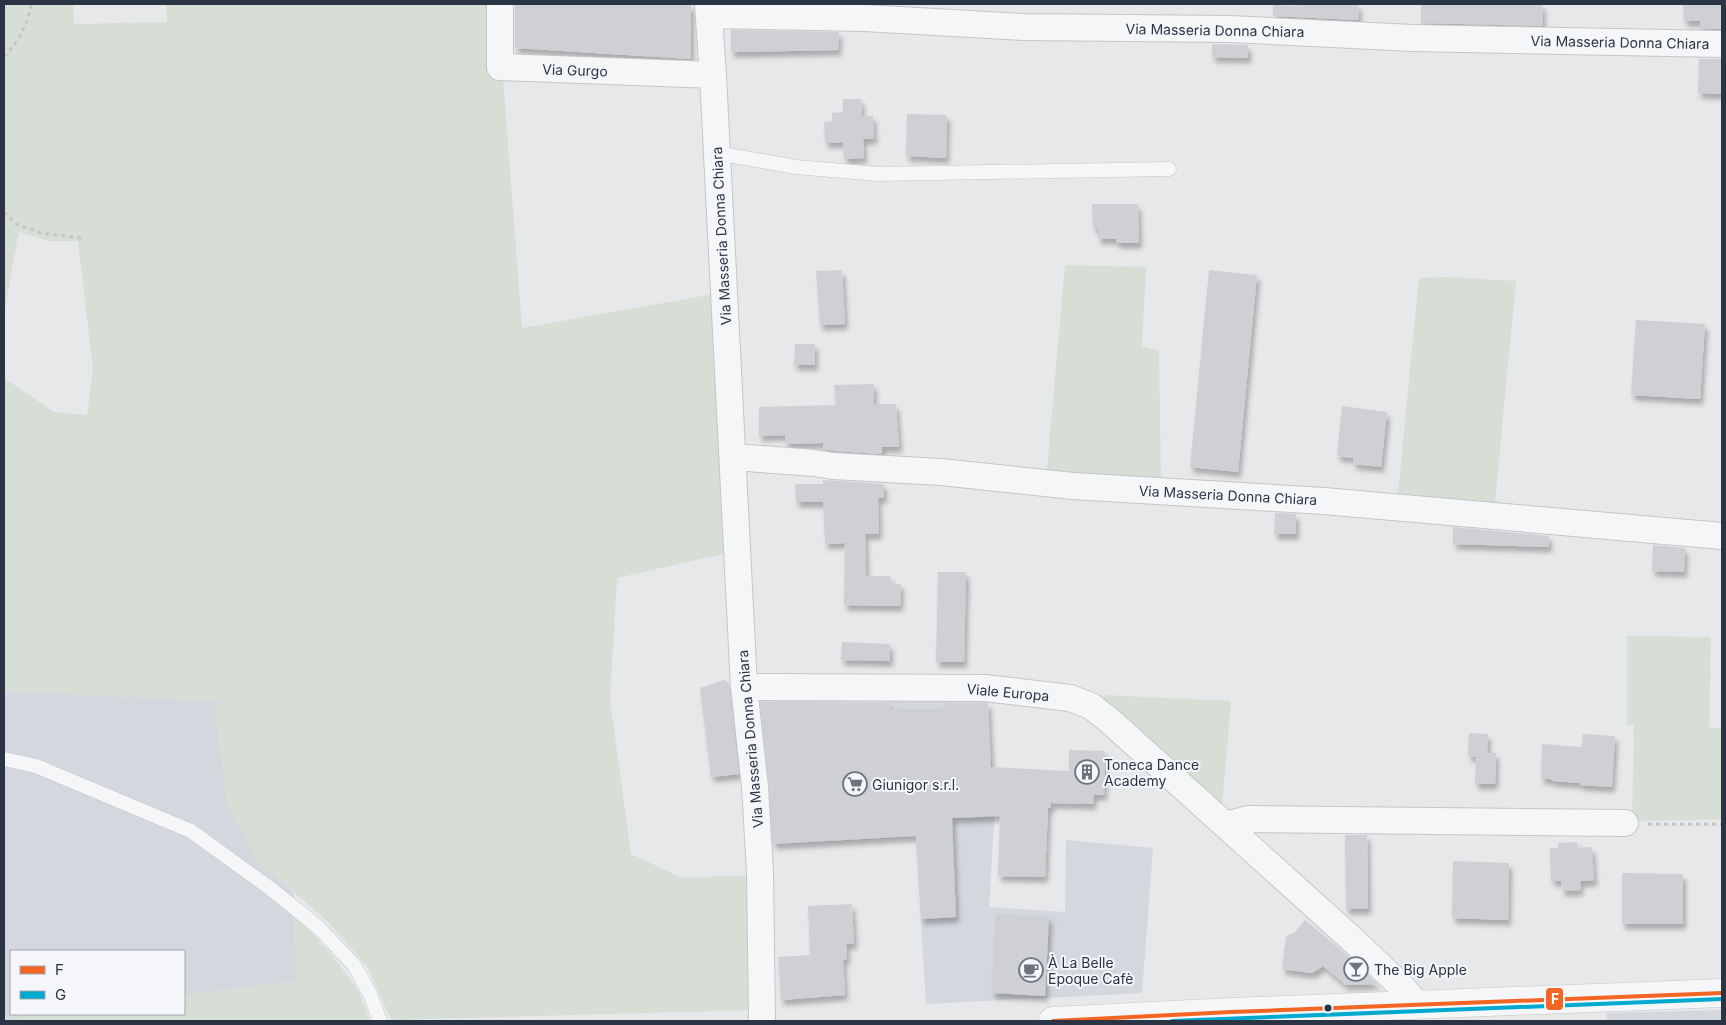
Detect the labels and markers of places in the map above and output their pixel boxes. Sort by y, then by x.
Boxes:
place label: Toneca Dance Academy [1104,756,1199,789]
building icon: Toneca Dance Academy [1074,759,1100,785]
supermarket icon: Giunigor s.r.l. [842,771,868,797]
place label: Giunigor s.r.l. [872,776,959,793]
place label: À La Belle Epoque Cafè [1048,954,1133,987]
bar icon: The Big Apple [1343,956,1369,982]
cafe icon: À La Belle Epoque Cafè [1018,957,1044,983]
place label: The Big Apple [1374,961,1467,978]
unlabelled marker [1323,1003,1333,1013]

